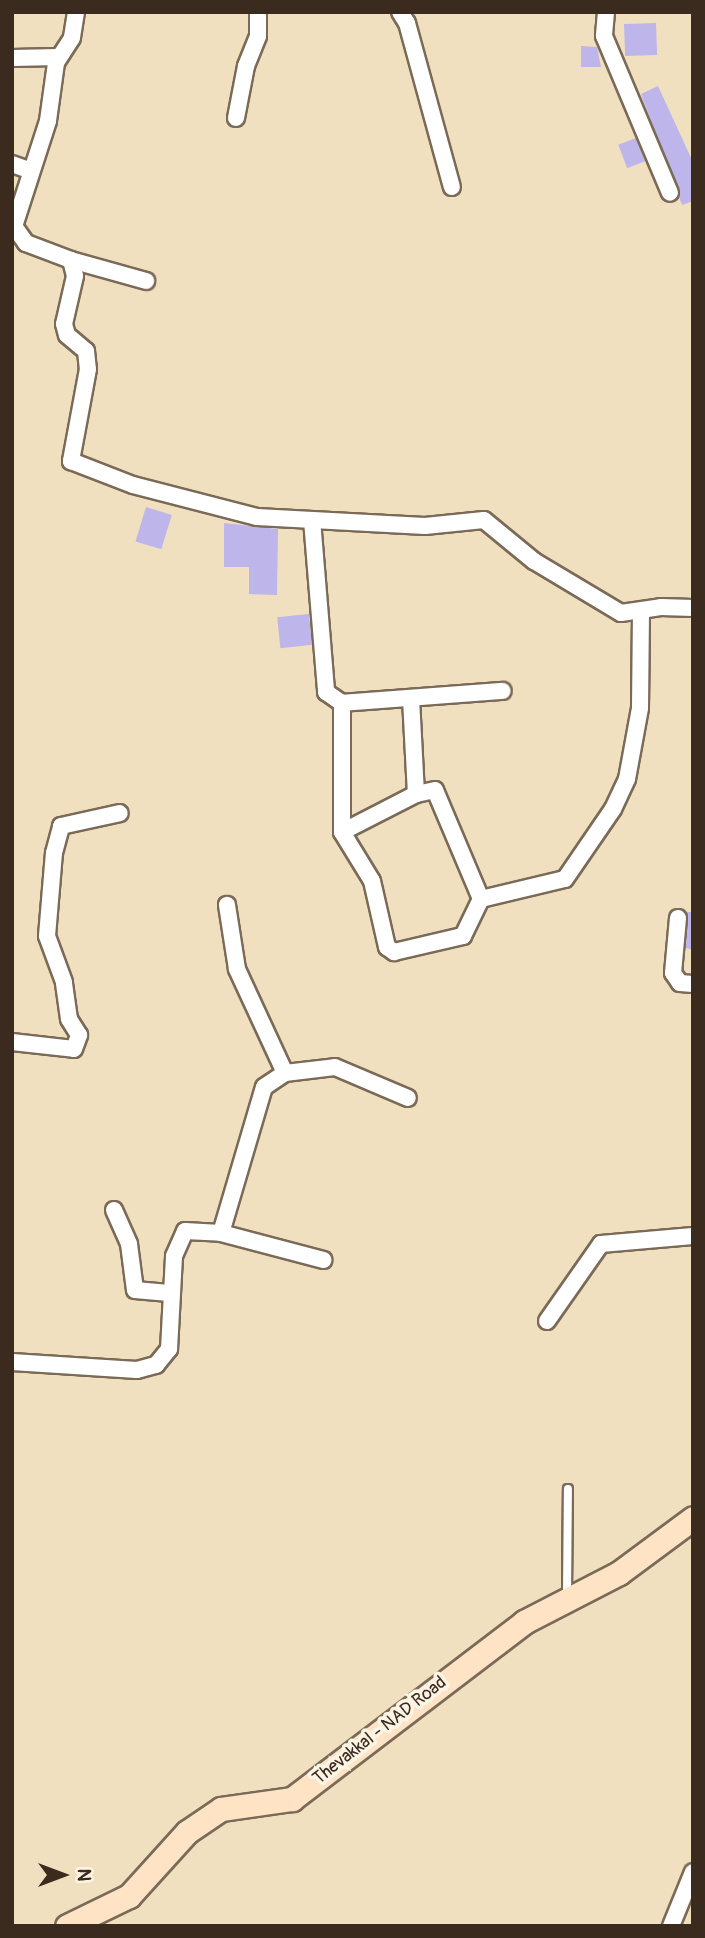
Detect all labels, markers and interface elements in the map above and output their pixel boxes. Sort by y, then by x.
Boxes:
street label: Thevakkal - NAD Road [309,1672,451,1790]
north arrow [28,1840,98,1910]
text: N [72,1869,96,1881]

